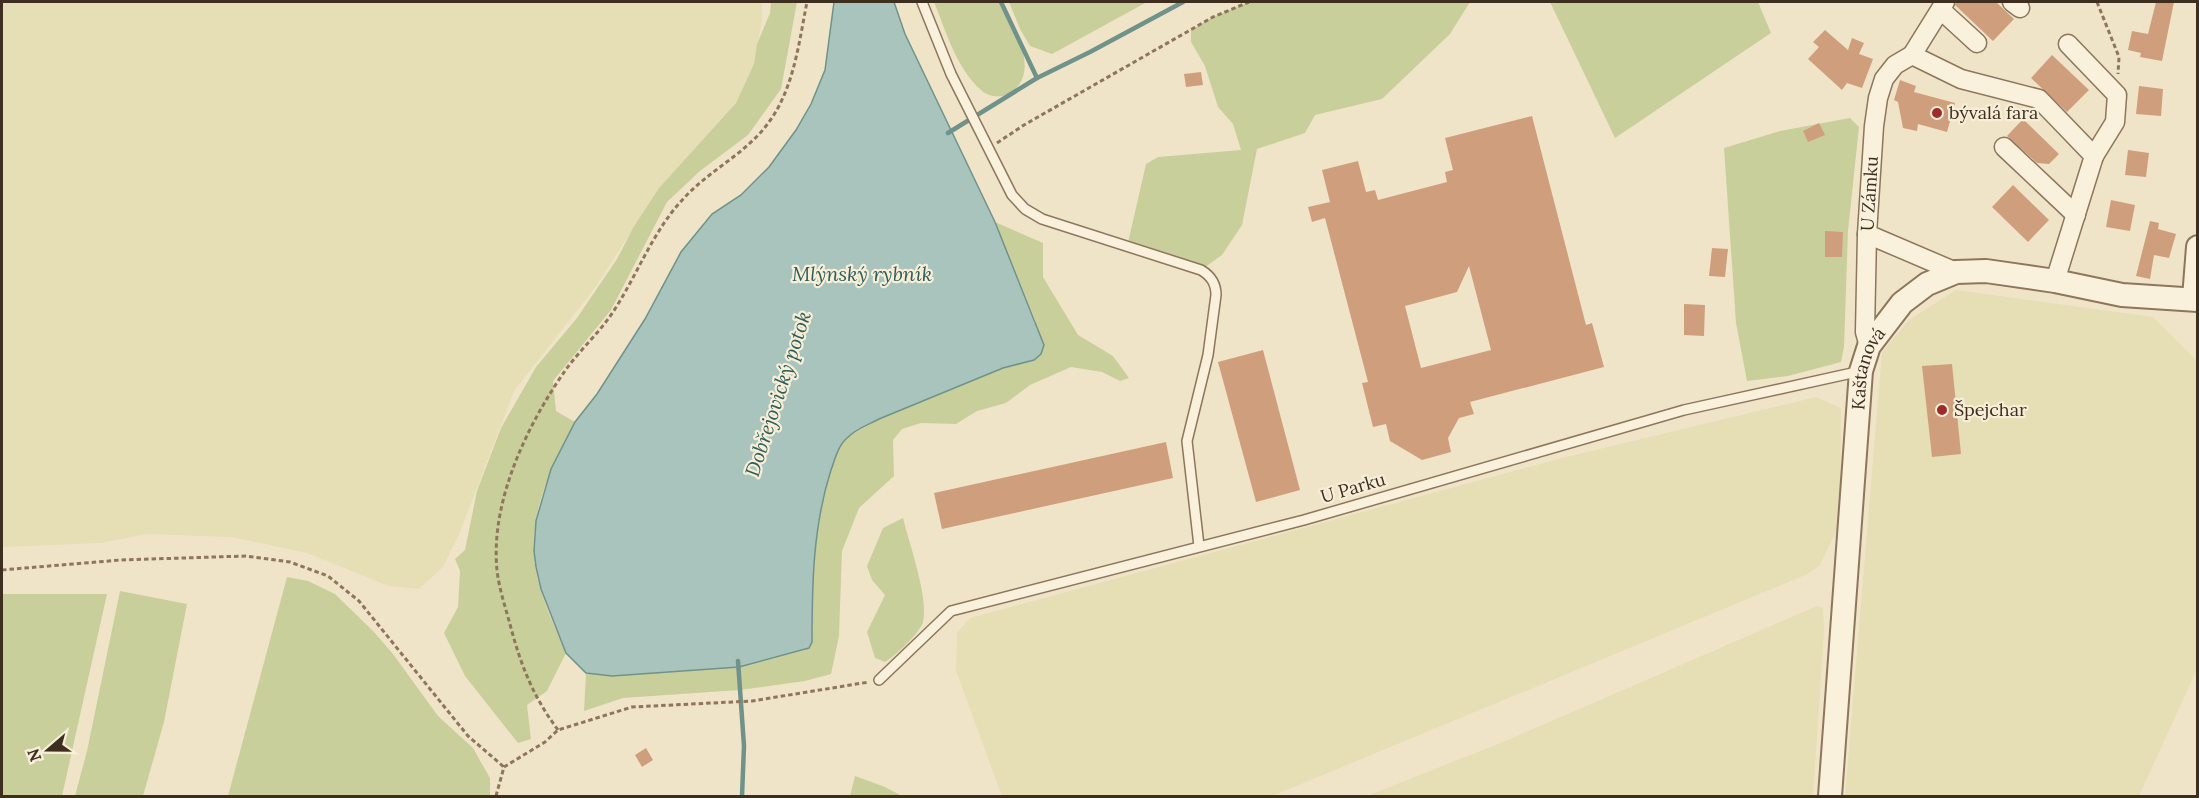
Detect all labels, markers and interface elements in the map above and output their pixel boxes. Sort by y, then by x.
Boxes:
place label: bývalá fara [1949,101,2038,124]
marker: bývalá fara [1930,106,1944,120]
street label: U Zámku [1855,155,1883,232]
water label: Mlýnský rybník [792,261,932,286]
water label: Dobřejovický potok [739,308,816,480]
street label: Kaštanová [1846,322,1890,411]
place label: Špejchar [1954,398,2027,421]
marker: Špejchar [1935,403,1949,417]
street label: U Parku [1318,467,1388,508]
north arrow [18,720,78,780]
text: N [22,746,45,764]

